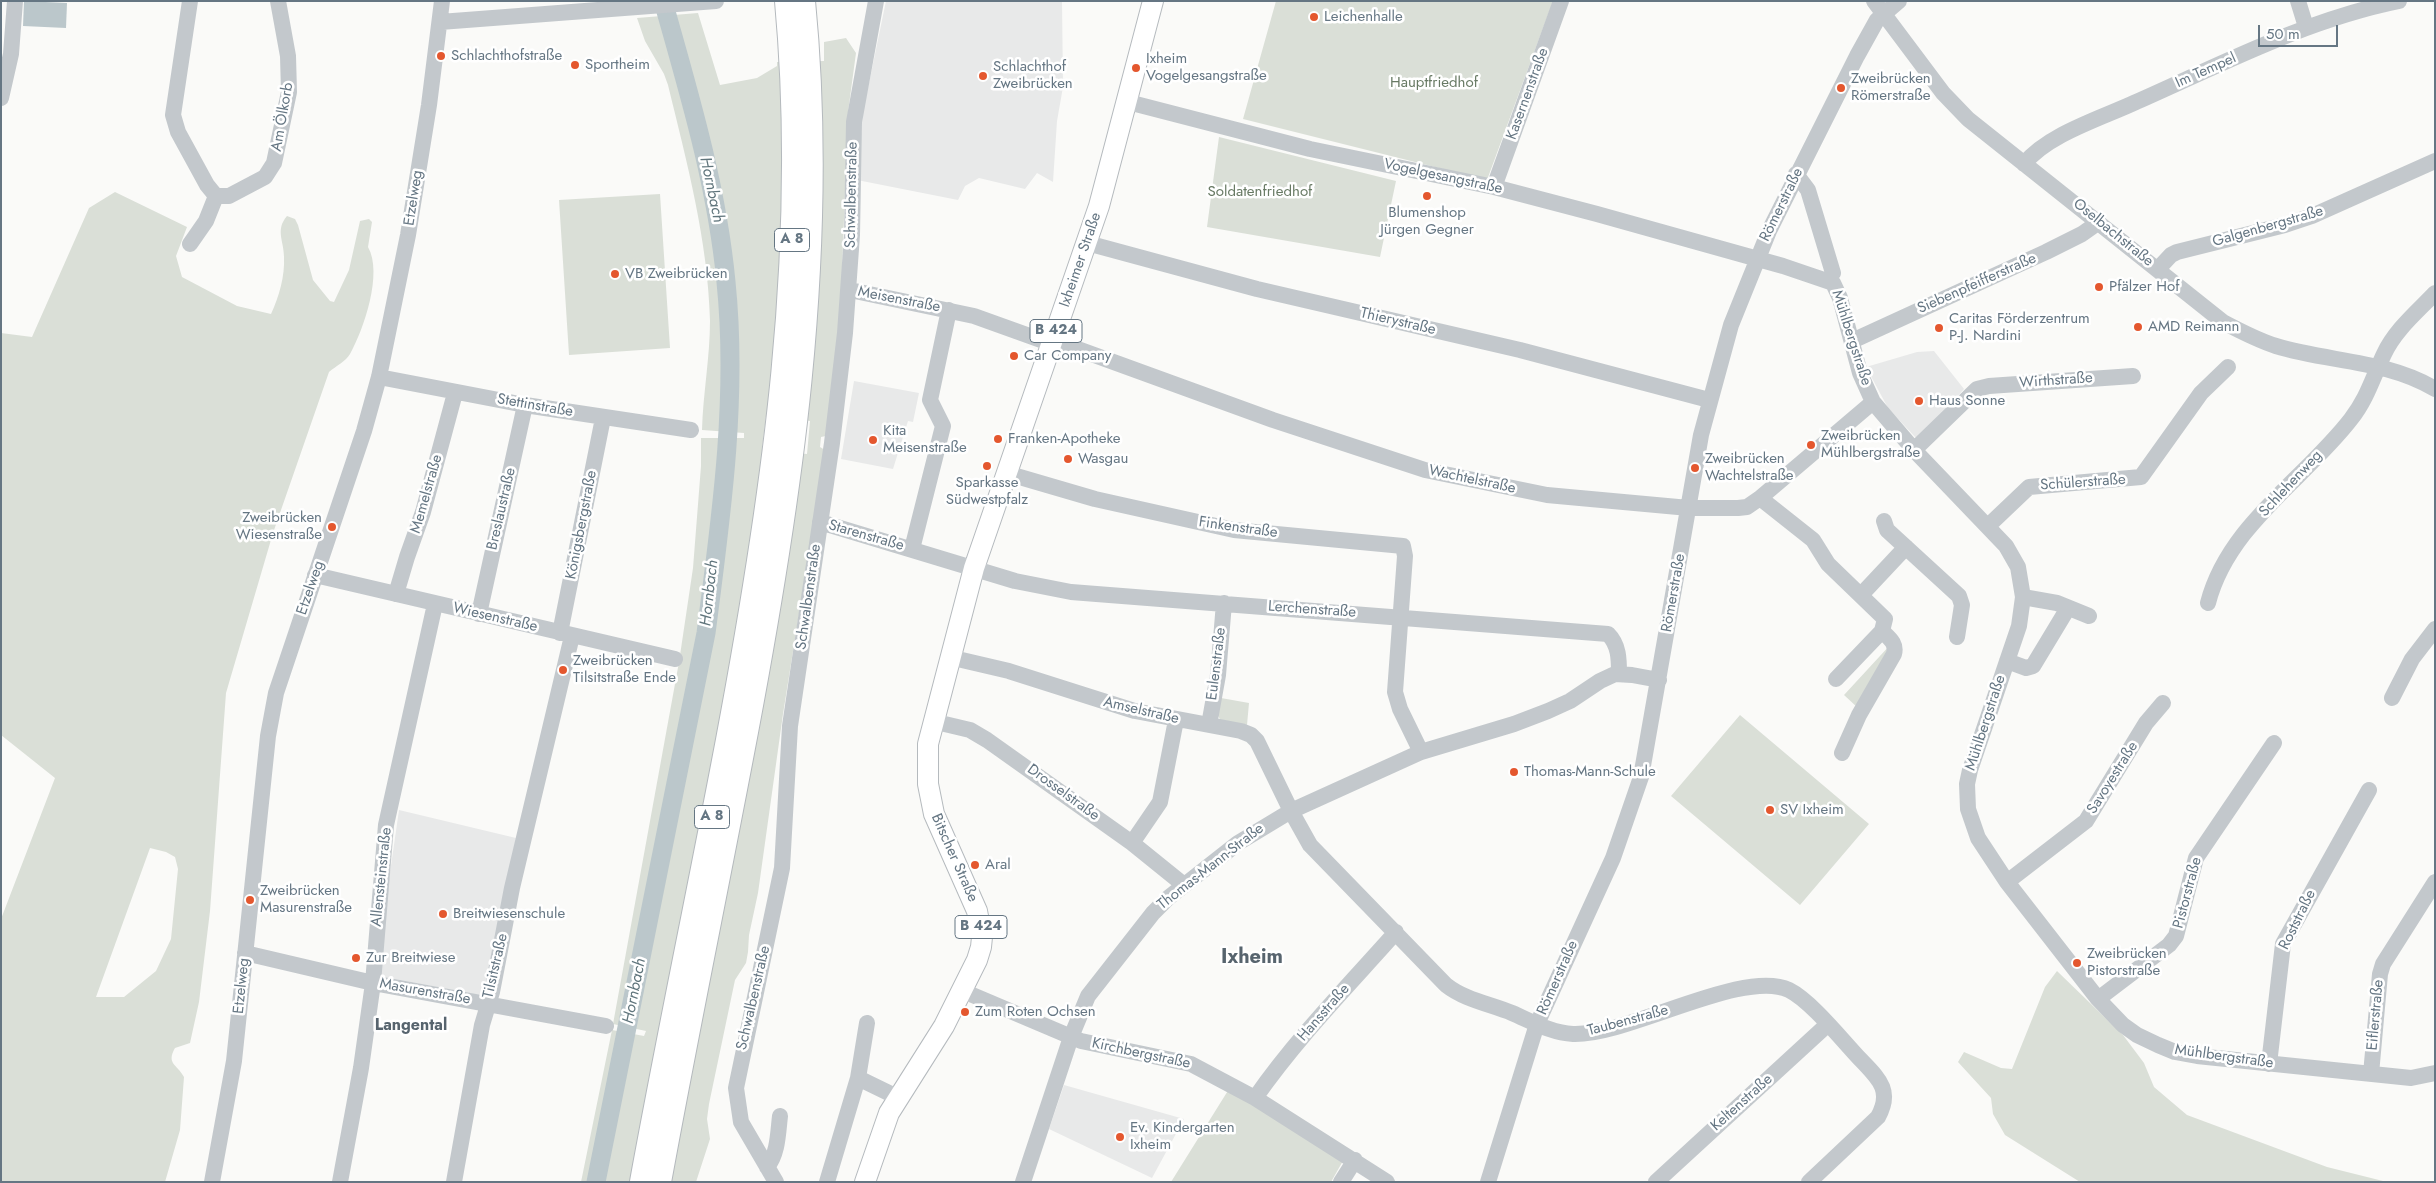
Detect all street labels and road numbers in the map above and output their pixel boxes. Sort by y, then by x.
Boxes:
street label: Kasernenstraße [1503,46,1553,142]
street label: Im Tempel [2173,50,2239,92]
street label: Am Ölkorb [268,81,298,153]
street label: Schwalbenstraße [842,142,862,248]
street label: Vogelgesangstraße [1382,156,1504,198]
street label: Römerstraße [1757,165,1807,245]
street label: Etzelweg [401,169,427,227]
street label: Oselbachstraße [2069,195,2157,271]
street label: Galgenbergstraße [2211,203,2325,251]
street label: Ixheimer Straße [1056,210,1106,310]
road number: A 8 [774,228,810,252]
street label: Siebenpfeifferstraße [1915,250,2039,318]
street label: Meisenstraße [856,283,942,317]
street label: Mühlbergstraße [1827,288,1875,388]
street label: Thierystraße [1359,305,1437,339]
road number: B 424 [1030,320,1082,342]
street label: Wirthstraße [2019,369,2093,393]
street label: Stettinstraße [496,390,574,422]
street label: Schlehenweg [2256,447,2326,521]
street label: Memelstraße [407,453,447,535]
street label: Wachtelstraße [1427,462,1517,498]
street label: Breslaustraße [484,466,520,552]
street label: Königsbergstraße [563,469,601,581]
street label: Schülerstraße [2040,471,2126,495]
street label: Finkenstraße [1197,514,1279,542]
street label: Starenstraße [826,517,906,555]
street label: Schwalbenstraße [793,543,825,651]
street label: Römerstraße [1658,552,1690,634]
street label: Etzelweg [293,559,329,617]
street label: Lerchenstraße [1267,598,1357,622]
street label: Wiesenstraße [451,600,539,636]
street label: Eulenstraße [1204,626,1230,702]
street label: Mühlbergstraße [1962,673,2010,773]
street label: Amselstraße [1101,694,1181,728]
street label: Savoyestraße [2084,738,2142,818]
street label: Drosselstraße [1023,761,1103,825]
road number: A 8 [694,806,730,829]
street label: Bitscher Straße [927,811,981,905]
street label: Thomas-Mann-Straße [1154,820,1268,914]
street label: Allensteinstraße [368,826,396,928]
street label: Pistorstraße [2170,855,2206,931]
street label: Roststraße [2276,887,2320,953]
road number: B 424 [955,916,1007,939]
street label: Tilsitstraße [480,932,512,1000]
street label: Römerstraße [1534,938,1582,1018]
street label: Schwalbenstraße [733,944,775,1052]
street label: Etzelweg [230,957,254,1015]
street label: Masurenstraße [378,975,472,1009]
street label: Eiflerstraße [2364,979,2388,1051]
street label: Hansstraße [1294,981,1354,1045]
street label: Taubenstraße [1586,1002,1670,1040]
street label: Kirchbergstraße [1090,1035,1192,1073]
street label: Mühlbergstraße [2174,1041,2274,1073]
street label: Keltenstraße [1708,1071,1776,1135]

